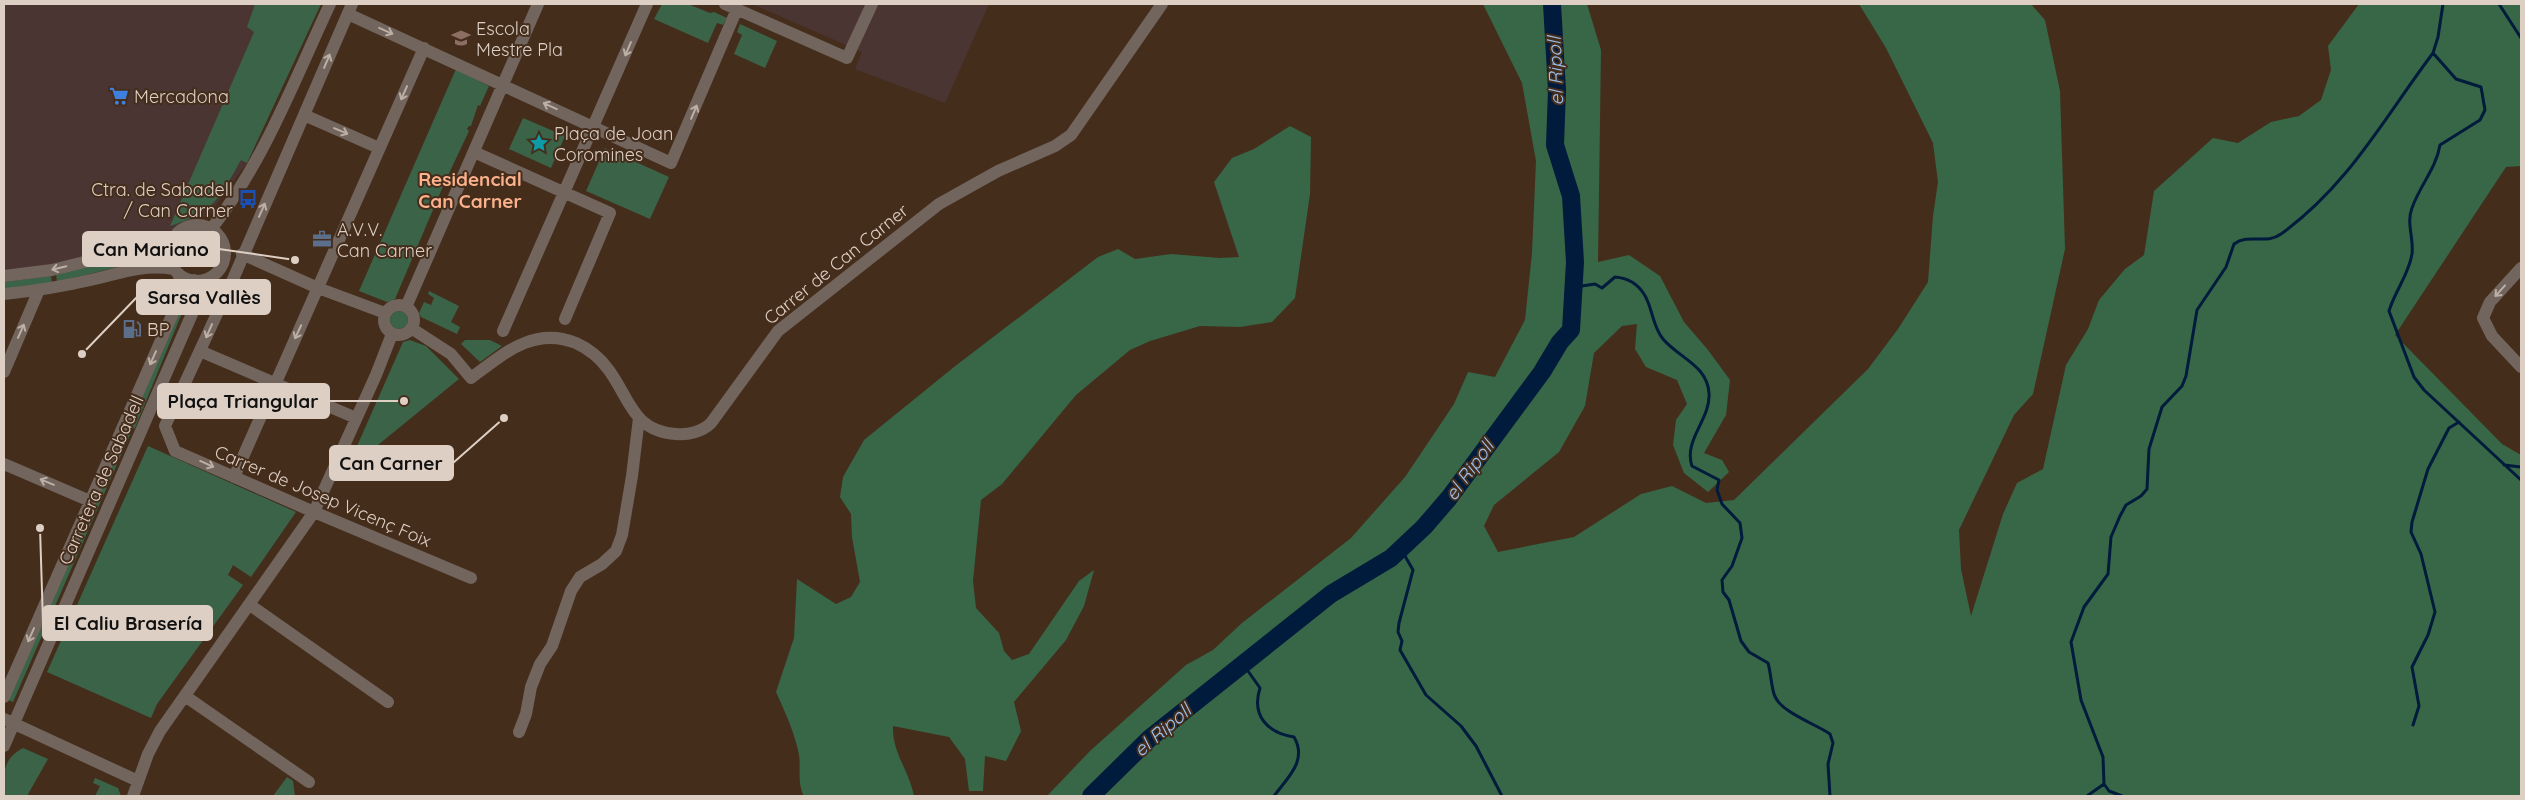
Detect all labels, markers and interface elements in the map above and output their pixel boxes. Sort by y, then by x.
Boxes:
place label: Escola Mestre Pla [476,17,563,61]
one-way arrow [378,27,393,37]
school or university icon: Escola Mestre Pla [450,27,472,49]
water label: el Ripoll [1542,34,1568,106]
one-way arrow [622,41,632,56]
one-way arrow [323,54,333,69]
supermarket icon: Mercadona [108,85,130,107]
place label: Mercadona [134,85,229,108]
one-way arrow [398,85,408,100]
one-way arrow [543,101,558,111]
one-way arrow [690,105,700,120]
place label: Plaça de Joan Coromines [554,122,673,166]
one-way arrow [333,127,348,137]
place icon: Plaça de Joan Coromines [528,132,550,154]
district label: Residencial Can Carner [418,167,522,213]
place label: Ctra. de Sabadell / Can Carner [91,178,233,222]
bus stop icon: Ctra. de Sabadell / Can Carner [237,188,259,210]
street label: Carrer de Can Carner [759,199,913,329]
one-way arrow [257,203,267,218]
place label: A.V.V. Can Carner [337,218,432,262]
office icon: A.V.V. Can Carner [311,228,333,250]
callout: Can Mariano [83,232,219,266]
text: Can Mariano [93,237,209,261]
one-way arrow [52,264,68,273]
callout: Sarsa Vallès [137,280,270,314]
text: Sarsa Vallès [147,285,261,309]
one-way arrow [2494,285,2506,298]
fuel station icon: BP [121,318,143,340]
place label: BP [147,318,169,341]
one-way arrow [203,323,213,338]
one-way arrow [17,324,27,339]
one-way arrow [293,325,303,340]
one-way arrow [147,350,157,365]
callout: Plaça Triangular [158,384,329,418]
text: Plaça Triangular [168,389,318,413]
street label: Carretera de Sabadell [53,392,149,568]
water label: el Ripoll [1439,433,1500,505]
street label: Carrer de Josep Vicenç Foix [211,440,435,552]
callout: Can Carner [330,446,453,480]
text: Can Carner [339,451,443,475]
one-way arrow [199,460,214,470]
one-way arrow [40,477,55,487]
callout: El Caliu Brasería [43,606,212,640]
text: El Caliu Brasería [54,611,202,635]
one-way arrow [25,627,35,642]
water label: el Ripoll [1128,697,1198,762]

